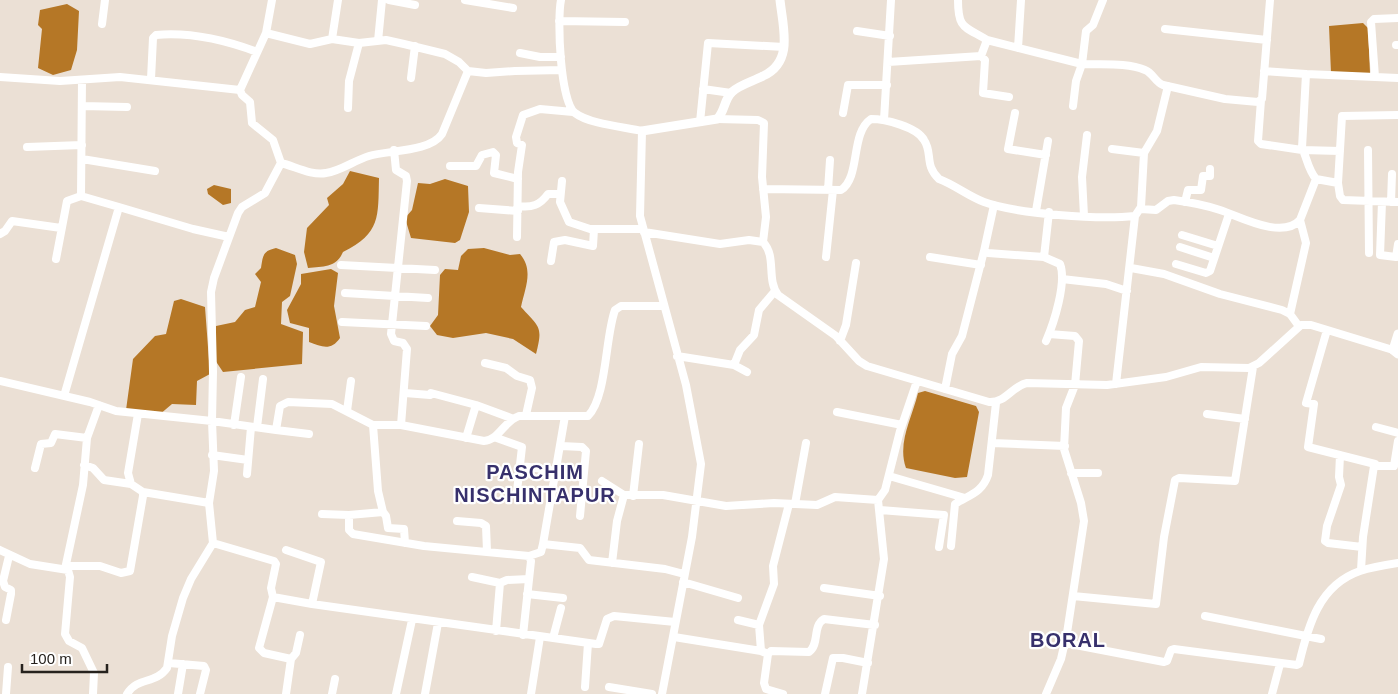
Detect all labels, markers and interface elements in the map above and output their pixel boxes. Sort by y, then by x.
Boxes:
district label: PASCHIM NISCHINTAPUR [454,461,616,506]
district label: BORAL [1030,629,1106,651]
scale bar [22,642,108,674]
text: 100 m [30,650,72,667]

